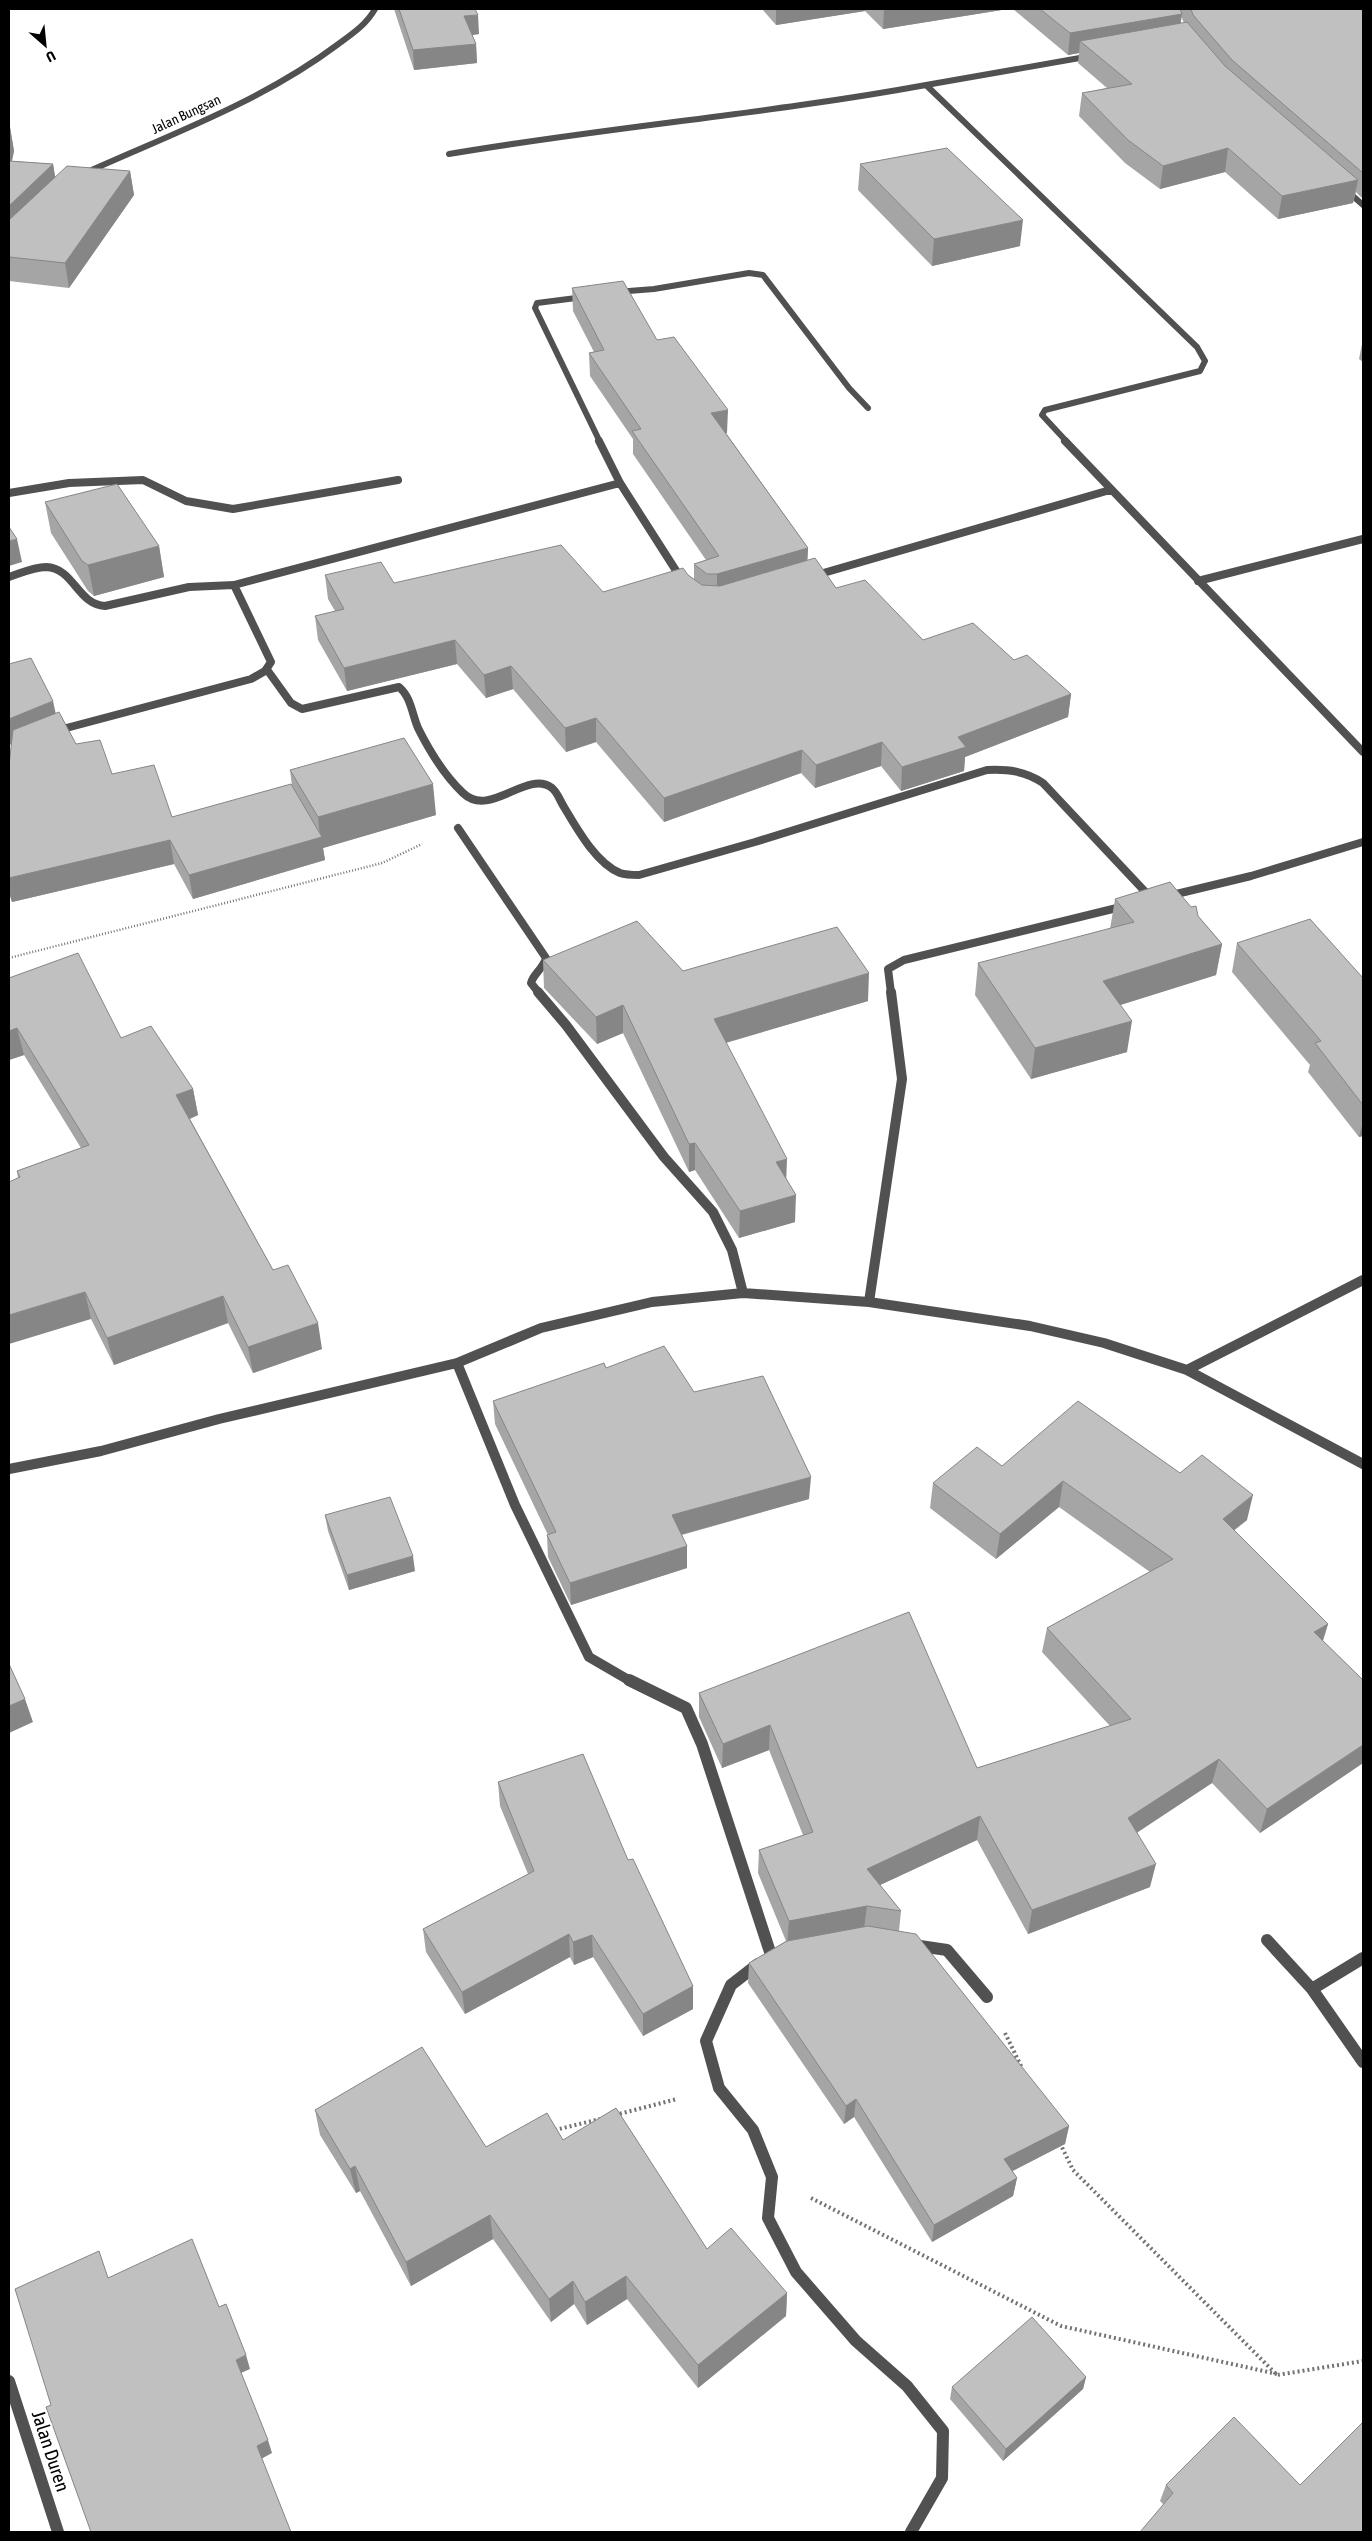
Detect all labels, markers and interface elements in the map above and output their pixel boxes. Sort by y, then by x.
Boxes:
north arrow [20,20,70,70]
text: U [44,48,58,66]
street label: Jalan Bungsan [149,91,223,137]
street label: Jalan Duren [28,2408,74,2494]

